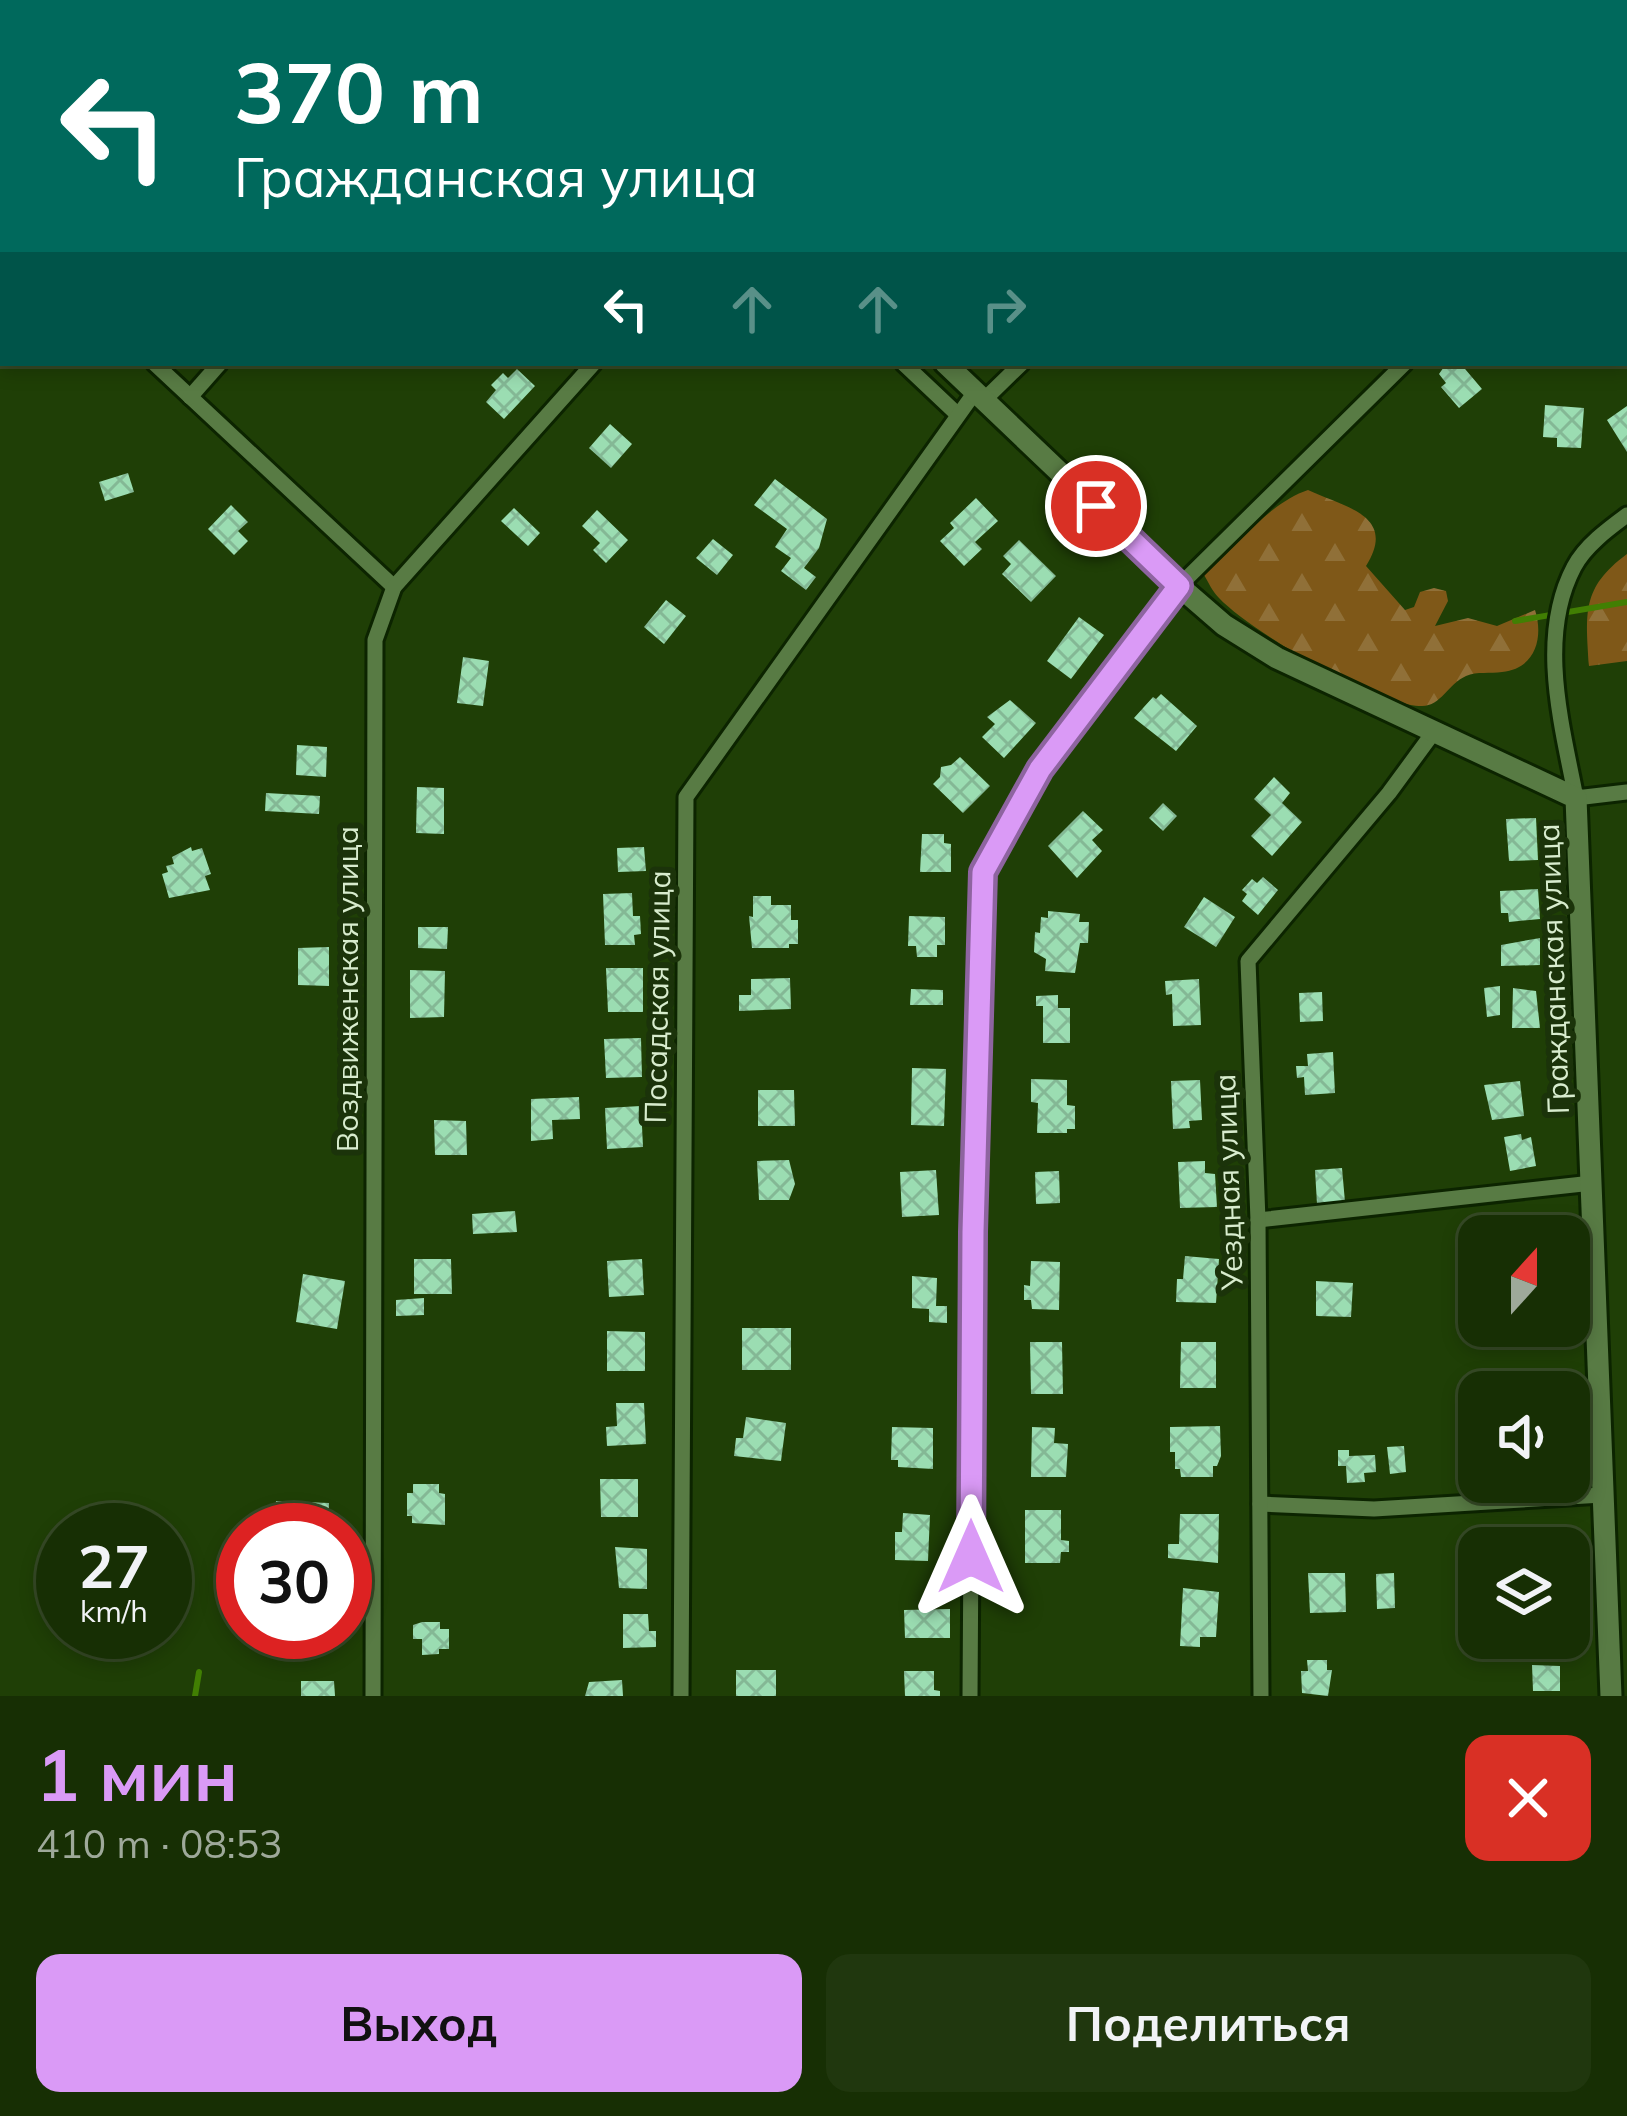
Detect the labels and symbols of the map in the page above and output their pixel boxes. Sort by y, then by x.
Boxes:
pin [1045,455,1147,557]
street label: Гражданская улица [1529,823,1577,1115]
street label: Воздвиженская улица [328,826,366,1152]
street label: Посадская улица [636,870,678,1124]
street label: Уездная улица [1205,1073,1251,1292]
north arrow [1458,1215,1590,1347]
position arrow [908,1494,1034,1620]
speed limit sign: 30 [216,1503,372,1659]

